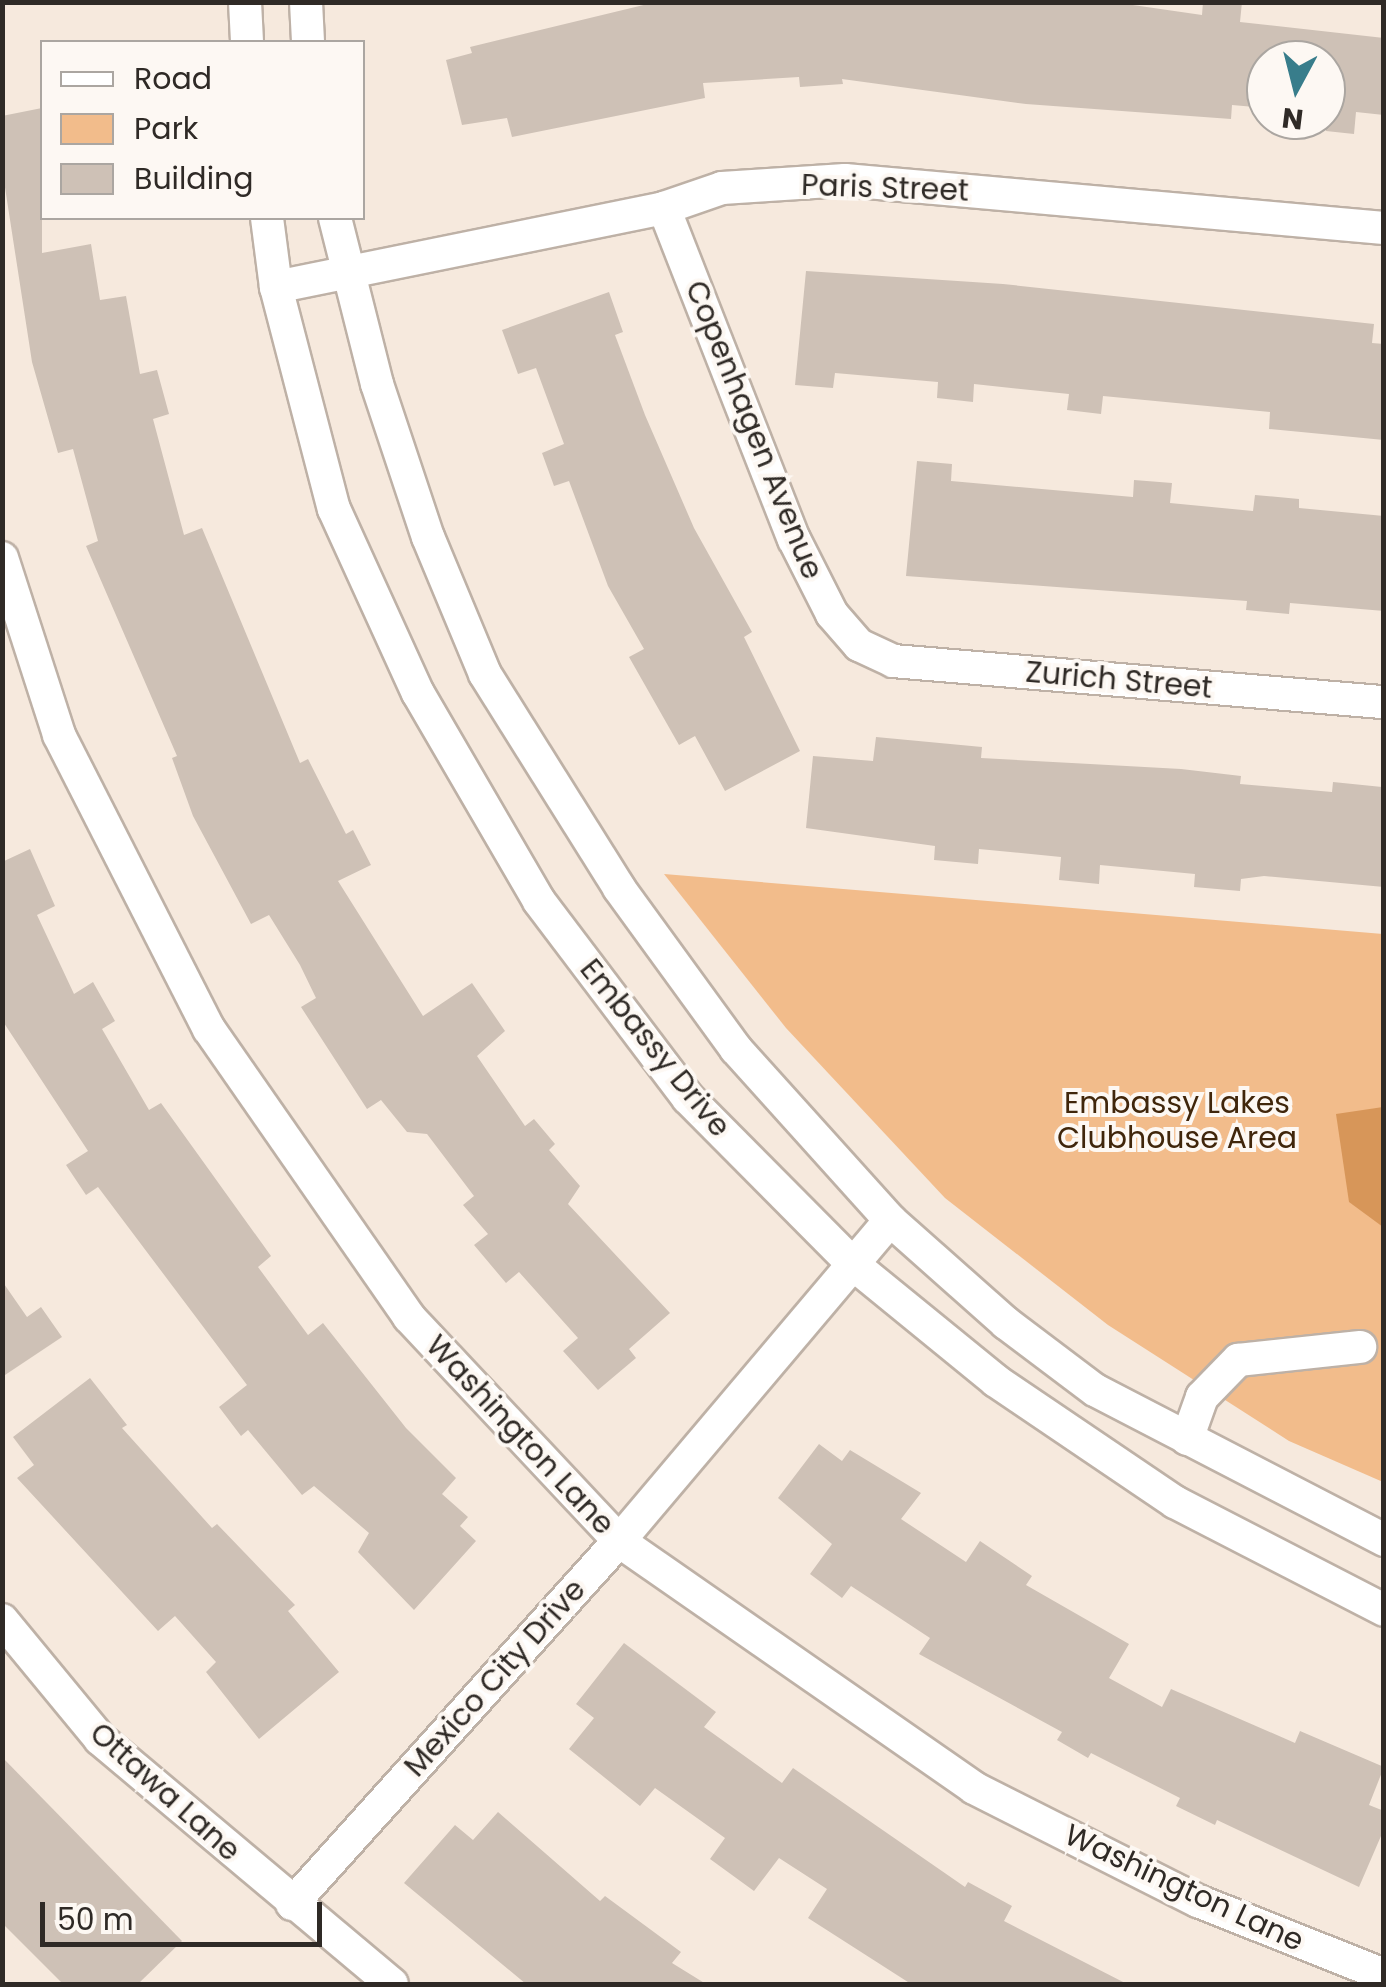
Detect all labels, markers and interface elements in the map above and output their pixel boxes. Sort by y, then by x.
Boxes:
legend [40,40,365,220]
north arrow [1246,40,1346,140]
text: Road [134,57,212,100]
text: N [1280,98,1305,139]
text: Park [134,107,198,150]
text: Building [134,157,254,200]
street label: Paris Street [801,167,969,209]
street label: Copenhagen Avenue [678,276,830,584]
street label: Zurich Street [1024,654,1214,706]
street label: Embassy Drive [572,952,738,1144]
park label: Embassy Lakes Clubhouse Area [1057,1085,1297,1156]
street label: Washington Lane [418,1328,622,1542]
street label: Mexico City Drive [397,1572,593,1784]
street label: Ottawa Lane [82,1715,248,1869]
street label: Washington Lane [1059,1817,1309,1959]
scale bar [45,1882,328,1944]
text: 50 m [57,1898,134,1941]

